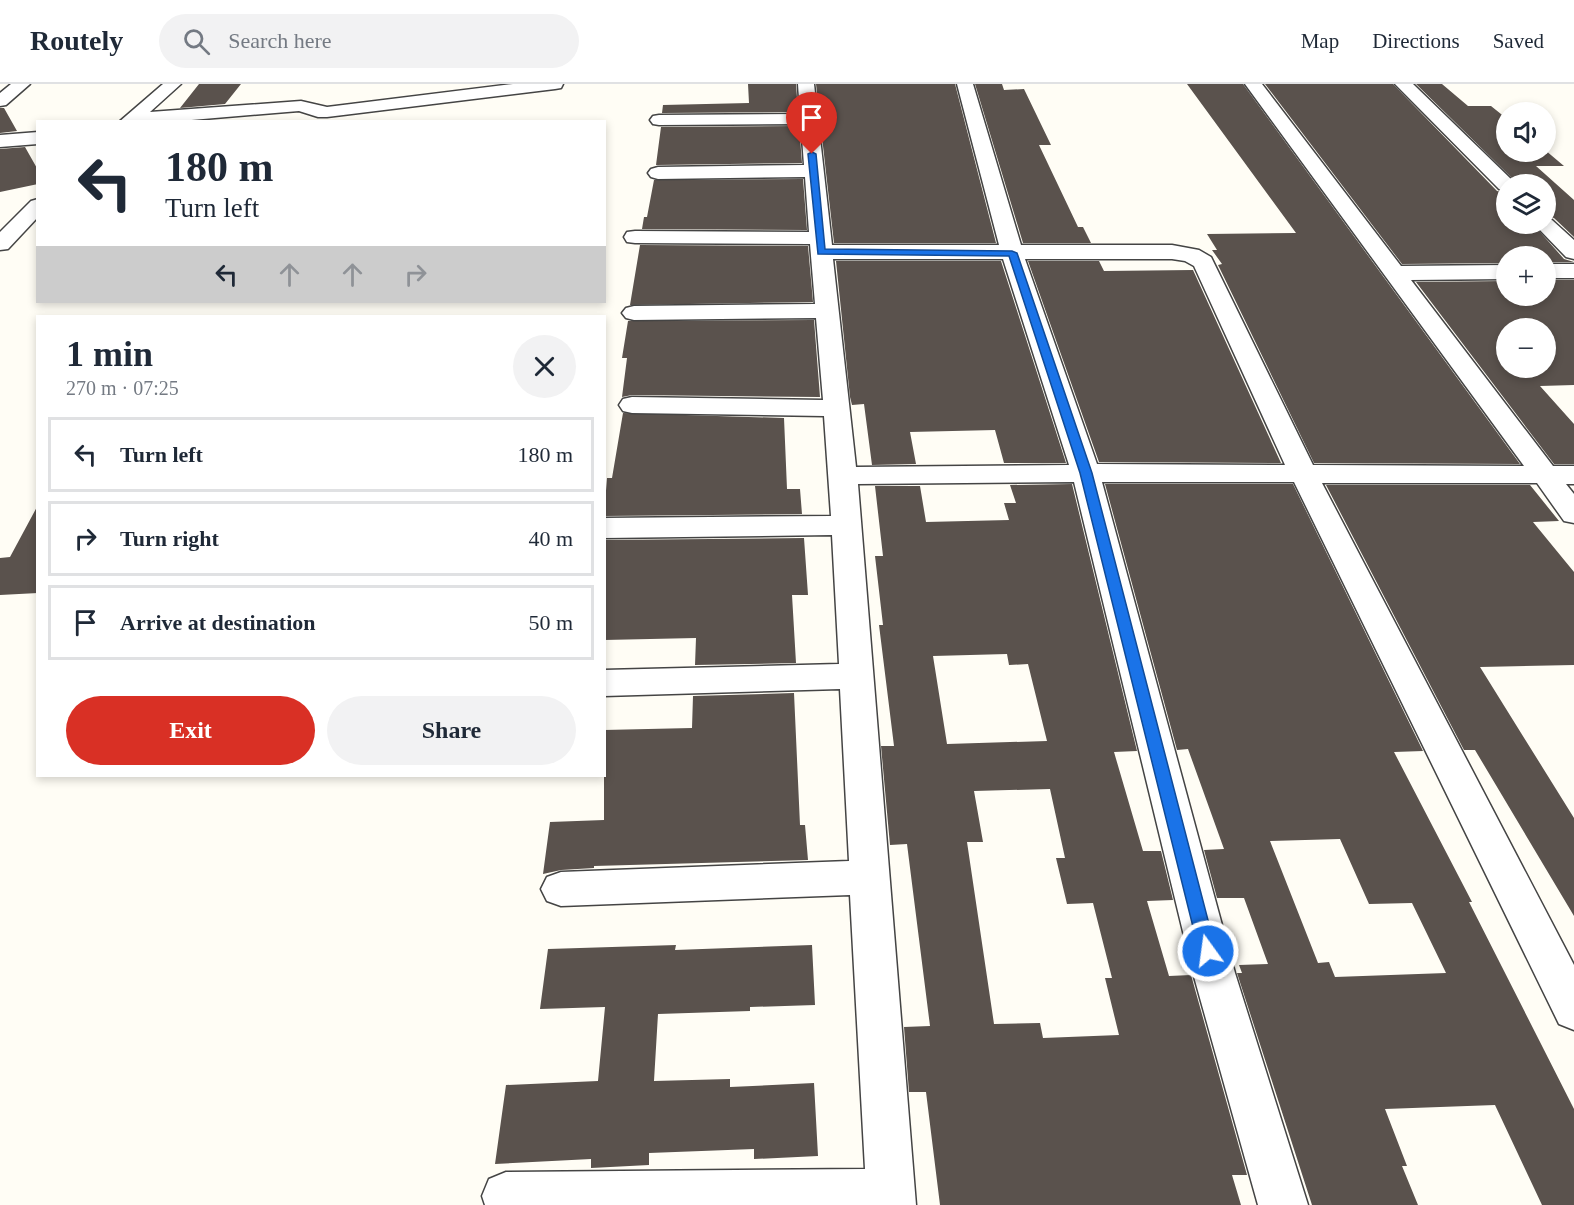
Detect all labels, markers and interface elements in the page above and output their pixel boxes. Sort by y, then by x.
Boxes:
search box [159,14,579,68]
text: Routely [30,25,123,56]
icon: search [180,25,213,58]
text: Search here [228,28,332,53]
text: Map [1301,29,1339,53]
text: Directions [1372,29,1460,53]
text: Saved [1493,29,1544,53]
pin [786,92,837,154]
icon: arrive [795,101,828,134]
map controls [1496,102,1556,378]
button: sound [1496,102,1556,162]
icon: left [66,144,144,222]
text: 180 m [165,144,274,190]
button: layers [1496,174,1556,234]
text: Turn left [165,193,259,223]
button: + [1496,246,1556,306]
icon: left [210,258,243,291]
icon: ahead [273,258,306,291]
icon: ahead [336,258,369,291]
icon: right [399,258,432,291]
button: − [1496,318,1556,378]
text: 1 min [66,334,153,374]
button: close [513,335,576,398]
text: 270 m · 07:25 [66,377,179,399]
icon: left [69,438,102,471]
text: Turn left [120,442,203,467]
text: 180 m [517,442,573,467]
icon: right [69,522,102,555]
text: Turn right [120,526,219,551]
text: 40 m [528,526,573,551]
icon: arrive [69,606,102,639]
text: Arrive at destination [120,610,316,635]
text: 50 m [528,610,573,635]
button: Exit [66,696,315,765]
button: Share [327,696,576,765]
position arrow [1176,919,1240,983]

